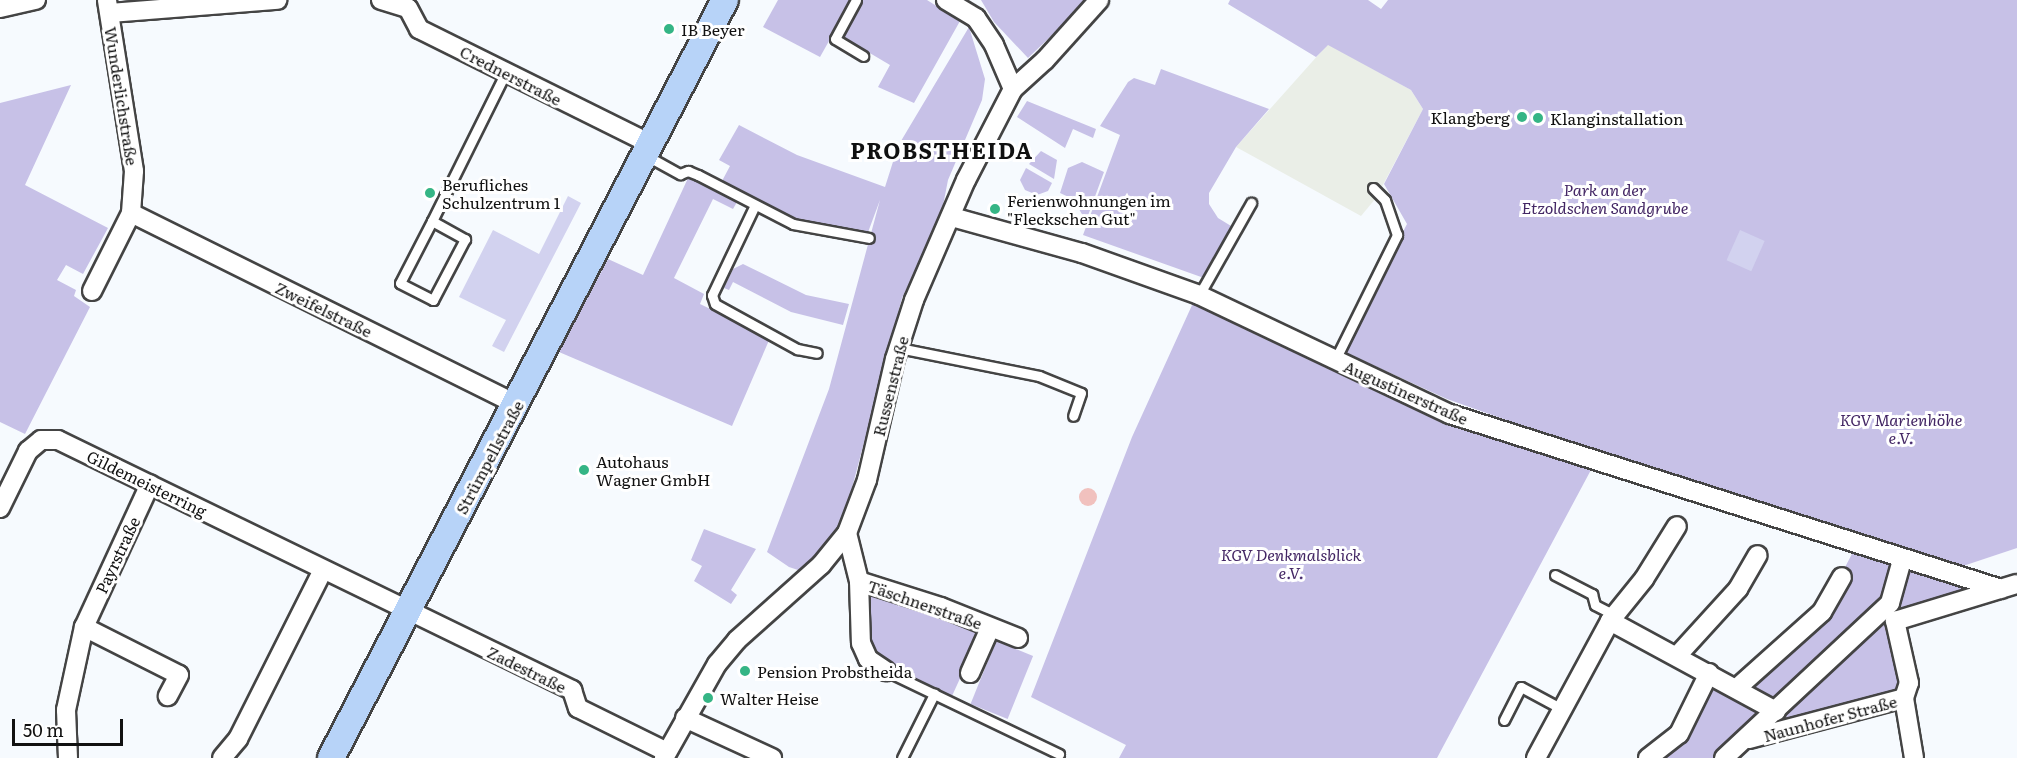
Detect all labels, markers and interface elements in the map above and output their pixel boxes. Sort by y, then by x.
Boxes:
place label: IB Beyer [681,19,744,39]
marker: IB Beyer [662,22,676,36]
street label: Wunderlichstraße [102,25,142,167]
street label: Crednerstraße [457,41,565,109]
place label: Klangberg [1430,107,1510,127]
place label: Klanginstallation [1550,108,1684,128]
marker: Klangberg [1515,110,1529,124]
marker: Klanginstallation [1531,111,1545,125]
district label: PROBSTHEIDA [850,137,1034,163]
place label: Berufliches Schulzentrum 1 [442,174,560,212]
park label: Park an der Etzoldschen Sandgrube [1522,179,1688,217]
marker: Berufliches Schulzentrum 1 [423,186,437,200]
place label: Ferienwohnungen im "Fleckschen Gut" [1007,190,1171,228]
marker: Ferienwohnungen im "Fleckschen Gut" [988,202,1002,216]
street label: Zweifelstraße [273,277,375,341]
street label: Russenstraße [868,334,912,438]
street label: Augustinerstraße [1341,356,1471,428]
street label: Strümpellstraße [451,397,527,517]
park label: KGV Marienhöhe e.V. [1840,409,1962,447]
street label: Gildemeisterring [84,446,210,520]
place label: Autohaus Wagner GmbH [596,451,710,489]
marker: Autohaus Wagner GmbH [577,463,591,477]
street label: Payrstraße [91,513,143,597]
park label: KGV Denkmalsblick e.V. [1221,544,1361,582]
street label: Täschnerstraße [865,575,985,633]
street label: Zadestraße [484,642,570,696]
place label: Pension Probstheida [757,661,912,681]
marker: Pension Probstheida [738,664,752,678]
place label: Walter Heise [720,688,819,708]
marker: Walter Heise [701,691,715,705]
street label: Naunhofer Straße [1761,691,1899,745]
scale bar [15,707,126,745]
text: 50 m [23,716,64,743]

